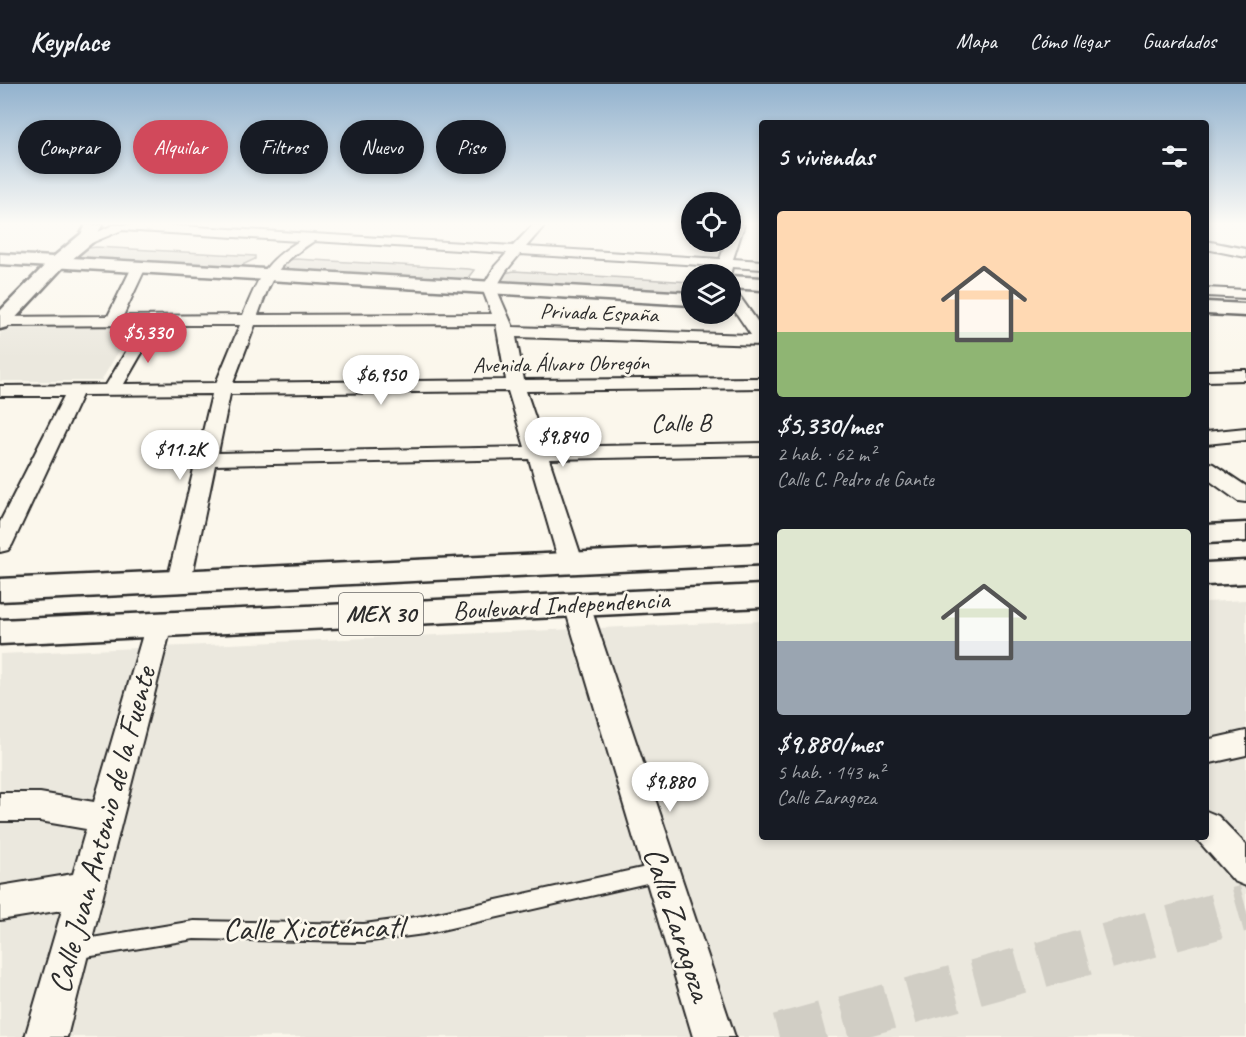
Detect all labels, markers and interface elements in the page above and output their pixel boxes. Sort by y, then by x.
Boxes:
text: Keyplace [30,24,109,59]
text: Mapa [956,28,997,54]
text: Cómo llegar [1030,28,1109,54]
text: Guardados [1142,28,1216,54]
chip: Comprar [18,120,121,174]
chip: Alquilar [133,120,228,174]
chip: Filtros [240,120,328,174]
chip: Nuevo [340,120,424,174]
chip: Piso [436,120,506,174]
text: 5 viviendas [777,140,874,173]
icon: filters [1158,140,1191,173]
map controls [681,192,741,324]
button: locate [681,192,741,252]
icon: home [930,250,1038,358]
button: layers [681,264,741,324]
street label: Privada España [540,297,660,329]
pin: $5,330 [99,313,197,364]
text: $5,330 [124,320,172,345]
street label: Avenida Álvaro Obregón [473,348,650,380]
pin: $6,950 [332,355,430,406]
text: $6,950 [357,362,405,387]
street label: Calle B [650,406,713,440]
text: $5,330/mes [777,409,881,442]
pin: $9,840 [514,417,612,468]
text: $9,840 [539,424,587,449]
pin: $11.2K [131,430,229,481]
text: $11.2K [155,437,205,462]
text: 2 hab. · 62 m² [777,442,875,467]
text: Calle C. Pedro de Gante [777,467,934,492]
icon: home [930,568,1038,676]
street label: Boulevard Independencia [452,583,672,627]
road number: MEX 30 [339,593,423,635]
street label: Calle Juan Antonio de la Fuente [39,660,166,998]
text: $9,880/mes [777,727,882,760]
text: 5 hab. · 143 m² [777,760,884,785]
pin: $9,880 [621,762,719,813]
text: $9,880 [646,769,694,794]
text: Calle Zaragoza [777,785,877,810]
street label: Calle Zaragoza [634,842,723,1009]
street label: Calle Xicoténcatl [222,906,409,950]

